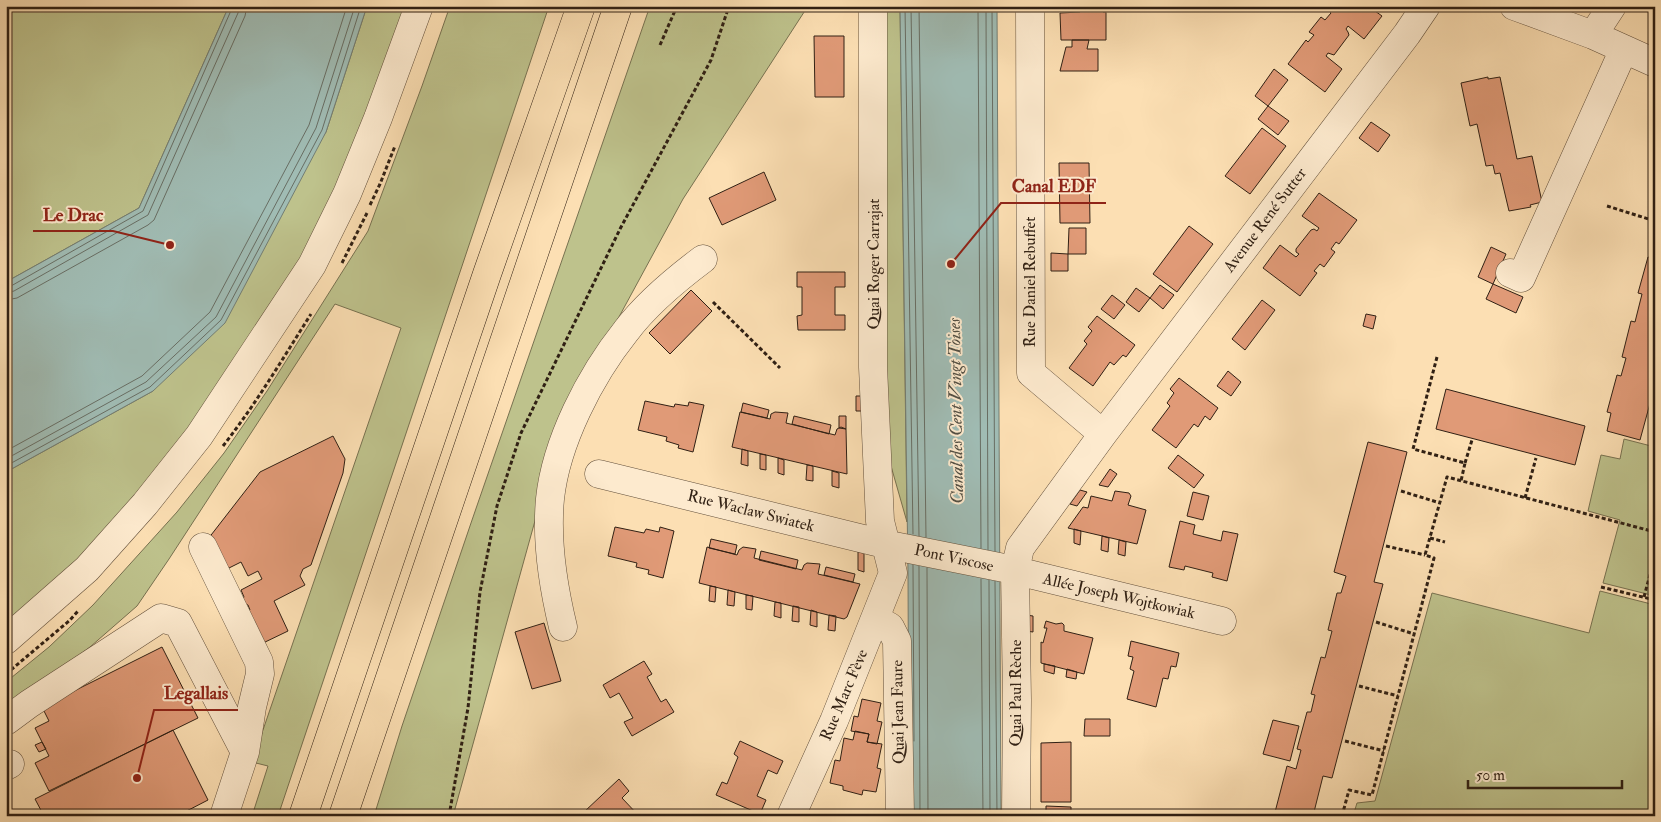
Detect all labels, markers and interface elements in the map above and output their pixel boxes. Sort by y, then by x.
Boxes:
street label: Avenue René Sutter [1218,164,1311,277]
callout: Canal EDF [1001,170,1106,203]
text: Canal EDF [1012,175,1097,198]
callout: Le Drac [33,198,113,231]
street label: Quai Roger Carrajat [864,198,884,330]
text: Le Drac [43,204,104,227]
street label: Rue Daniel Rebuffet [1020,217,1040,347]
water label: Canal des Cent Vingt Toises [943,317,969,504]
street label: Rue Waclaw Swiatek [685,486,817,537]
street label: Pont Viscose [913,540,996,576]
street label: Allée Joseph Wojtkowiak [1040,569,1197,624]
street label: Quai Paul Rèche [1006,639,1026,746]
street label: Rue Marc Fève [816,646,872,744]
street label: Quai Jean Faure [887,659,910,764]
callout: Legallais [154,677,238,710]
text: Legallais [164,682,228,705]
scale bar [1468,757,1622,789]
text: 50 m [1476,766,1505,785]

